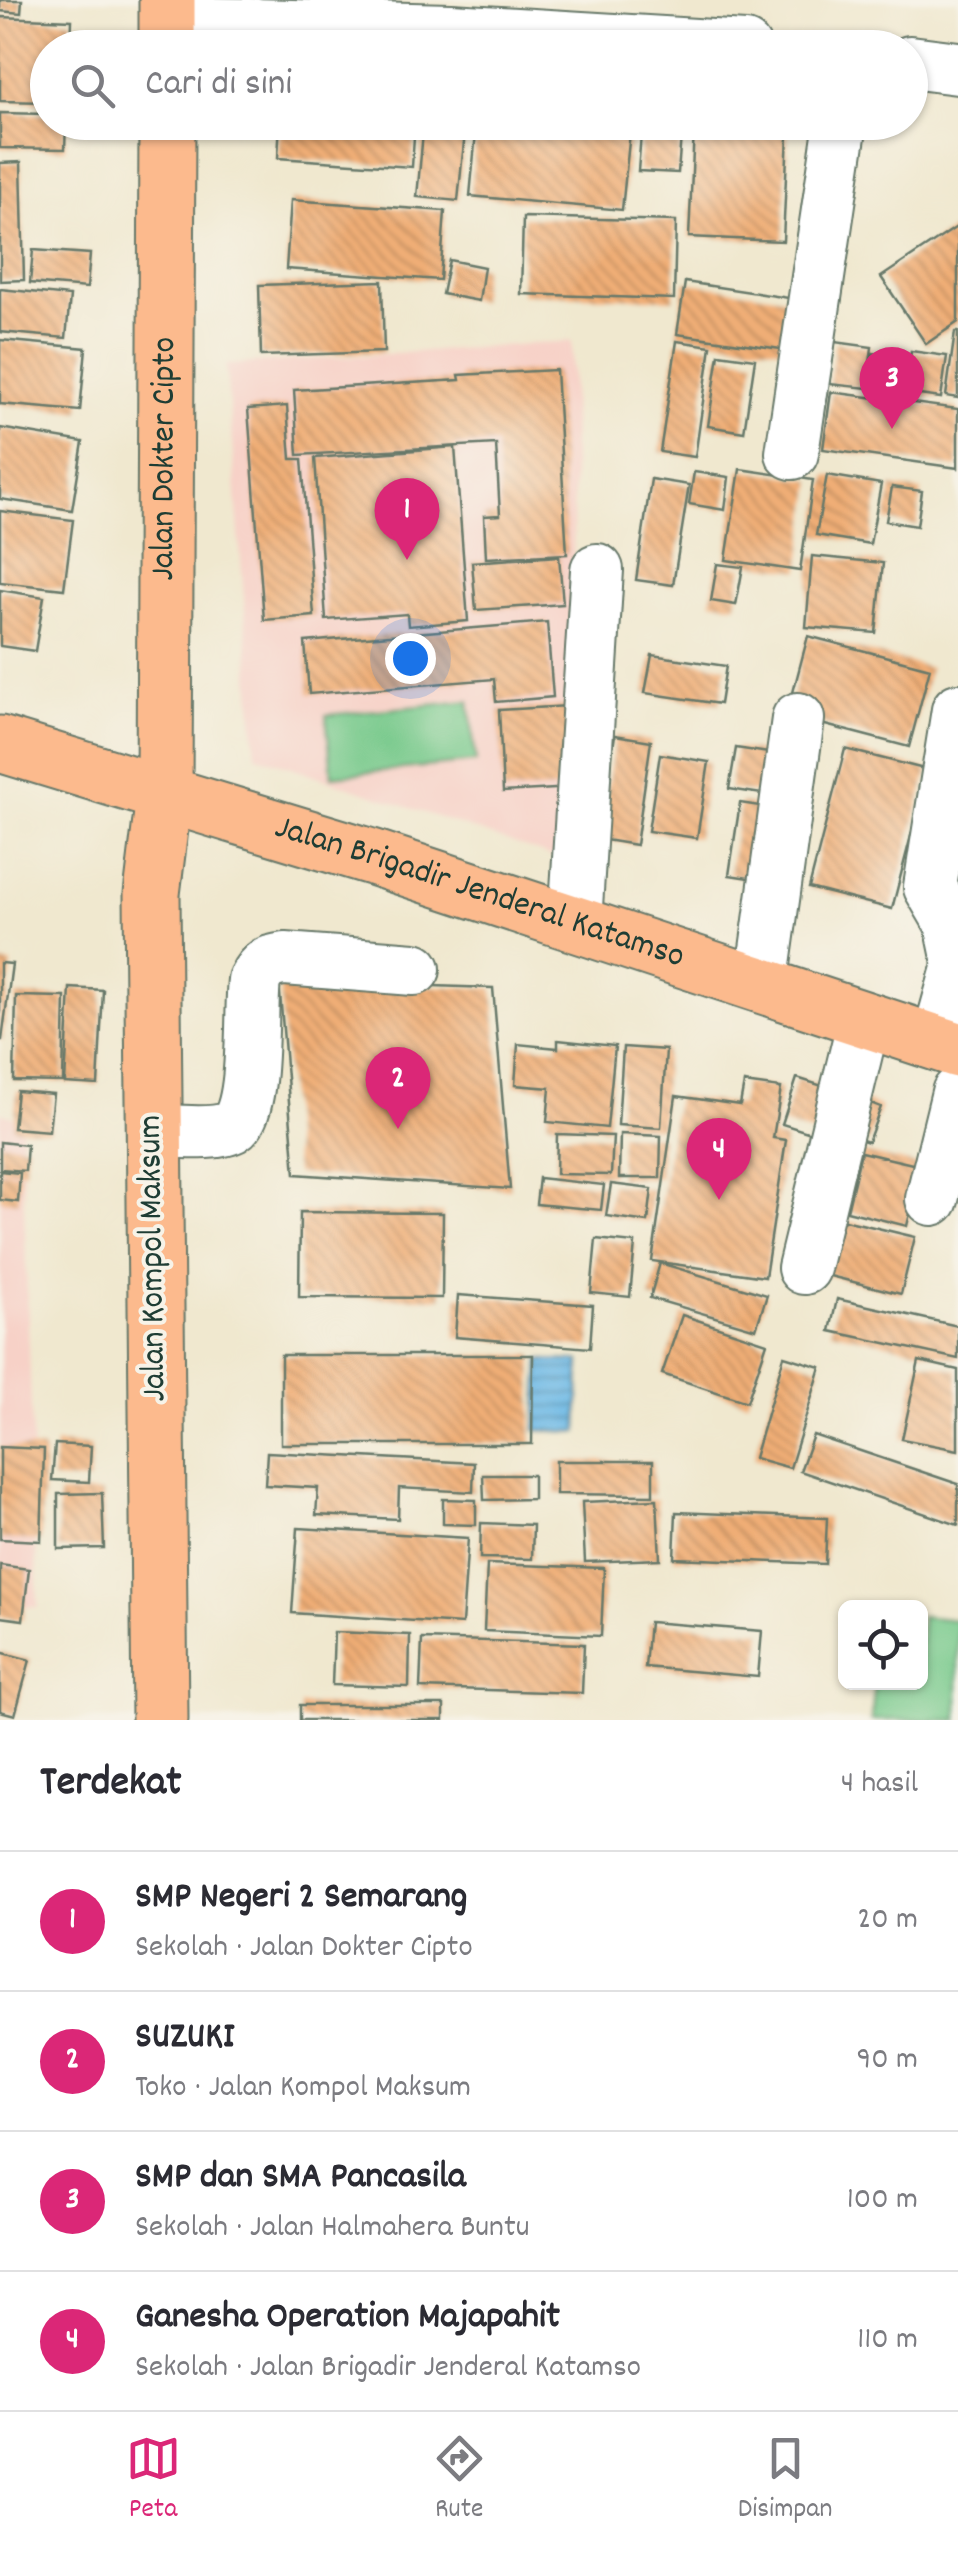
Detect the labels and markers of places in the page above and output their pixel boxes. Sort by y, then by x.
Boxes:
pin: 3 [860,346,924,429]
pin: 1 [374,478,440,560]
pin: 2 [366,1046,430,1129]
pin: 4 [686,1118,752,1200]

